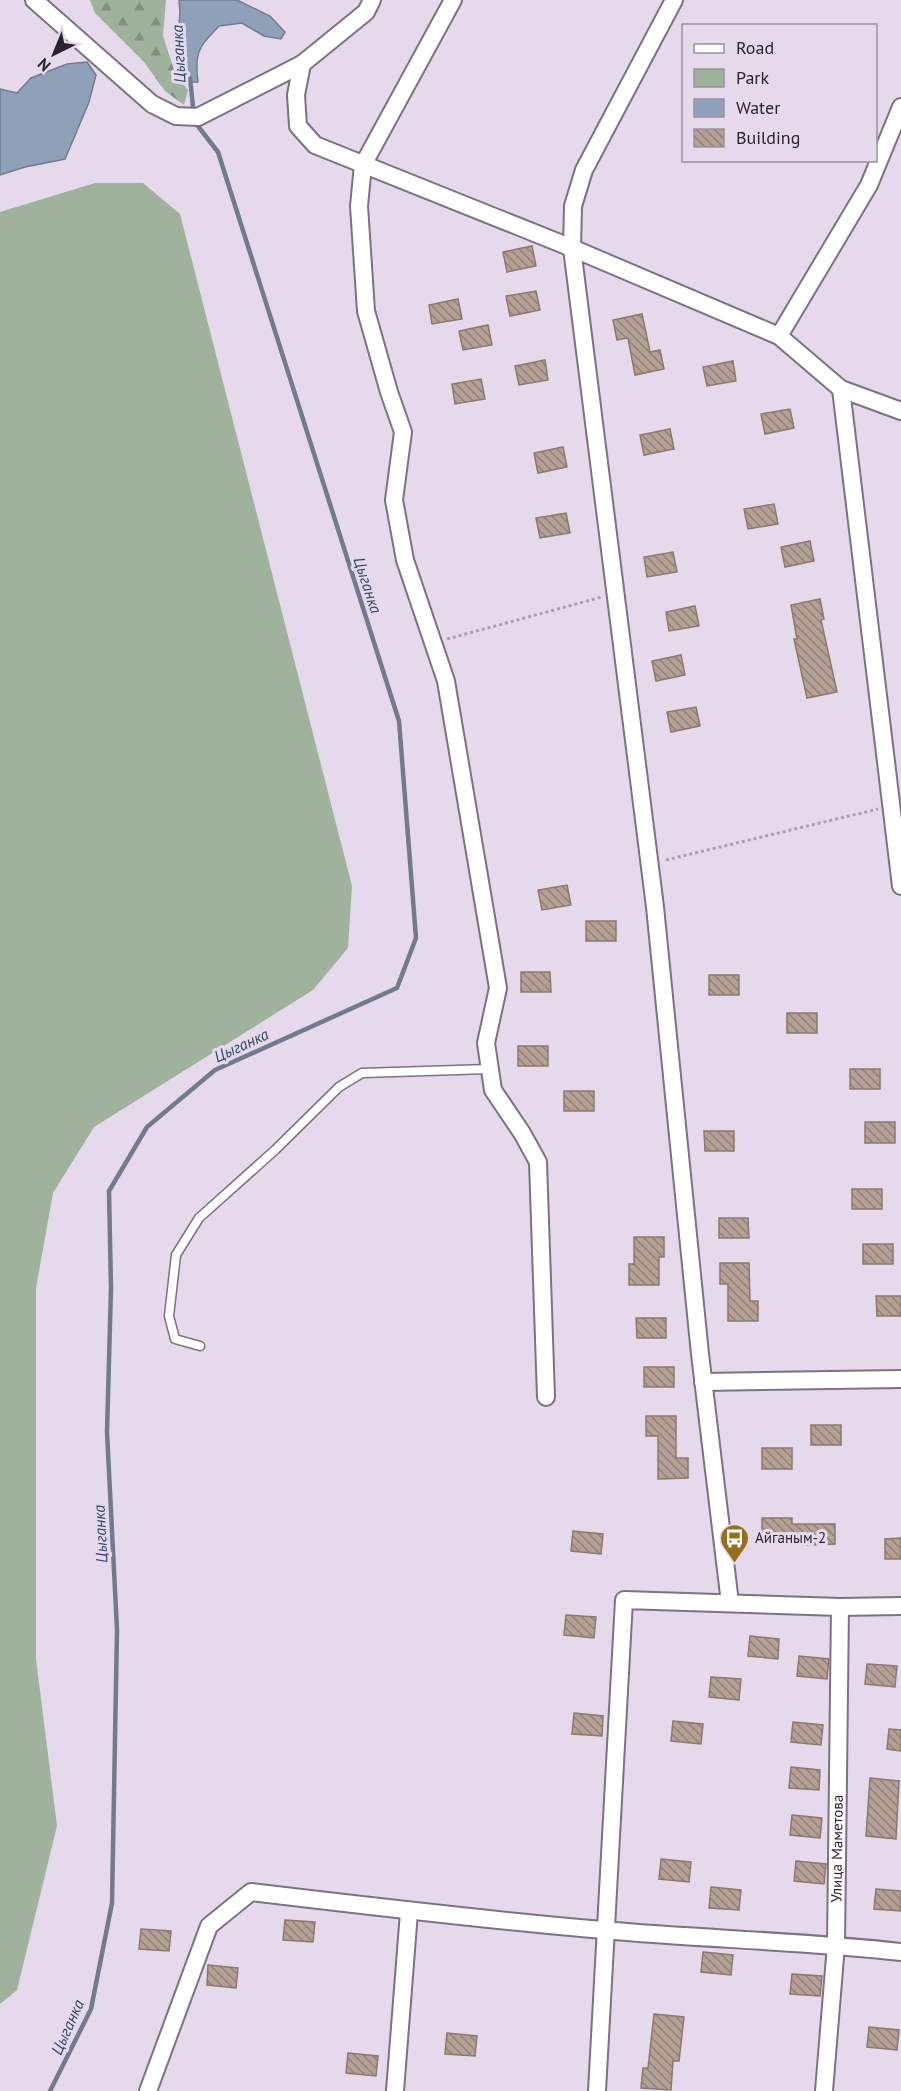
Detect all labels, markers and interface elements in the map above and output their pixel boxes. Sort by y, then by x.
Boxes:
north arrow [24,24,84,84]
water label: Цыганка [166,24,190,84]
legend [682,24,877,162]
text: Road [736,36,774,59]
text: N [33,54,54,76]
text: Park [736,66,769,89]
text: Water [736,96,780,119]
text: Building [736,126,800,149]
water label: Цыганка [349,554,387,616]
water label: Цыганка [210,1024,272,1066]
water label: Цыганка [88,1504,112,1564]
bus stop icon: Айганым-2 [718,1522,750,1564]
place label: Айганым-2 [755,1528,826,1547]
street label: Улица Маметова [827,1794,847,1902]
water label: Цыганка [46,1996,88,2058]

